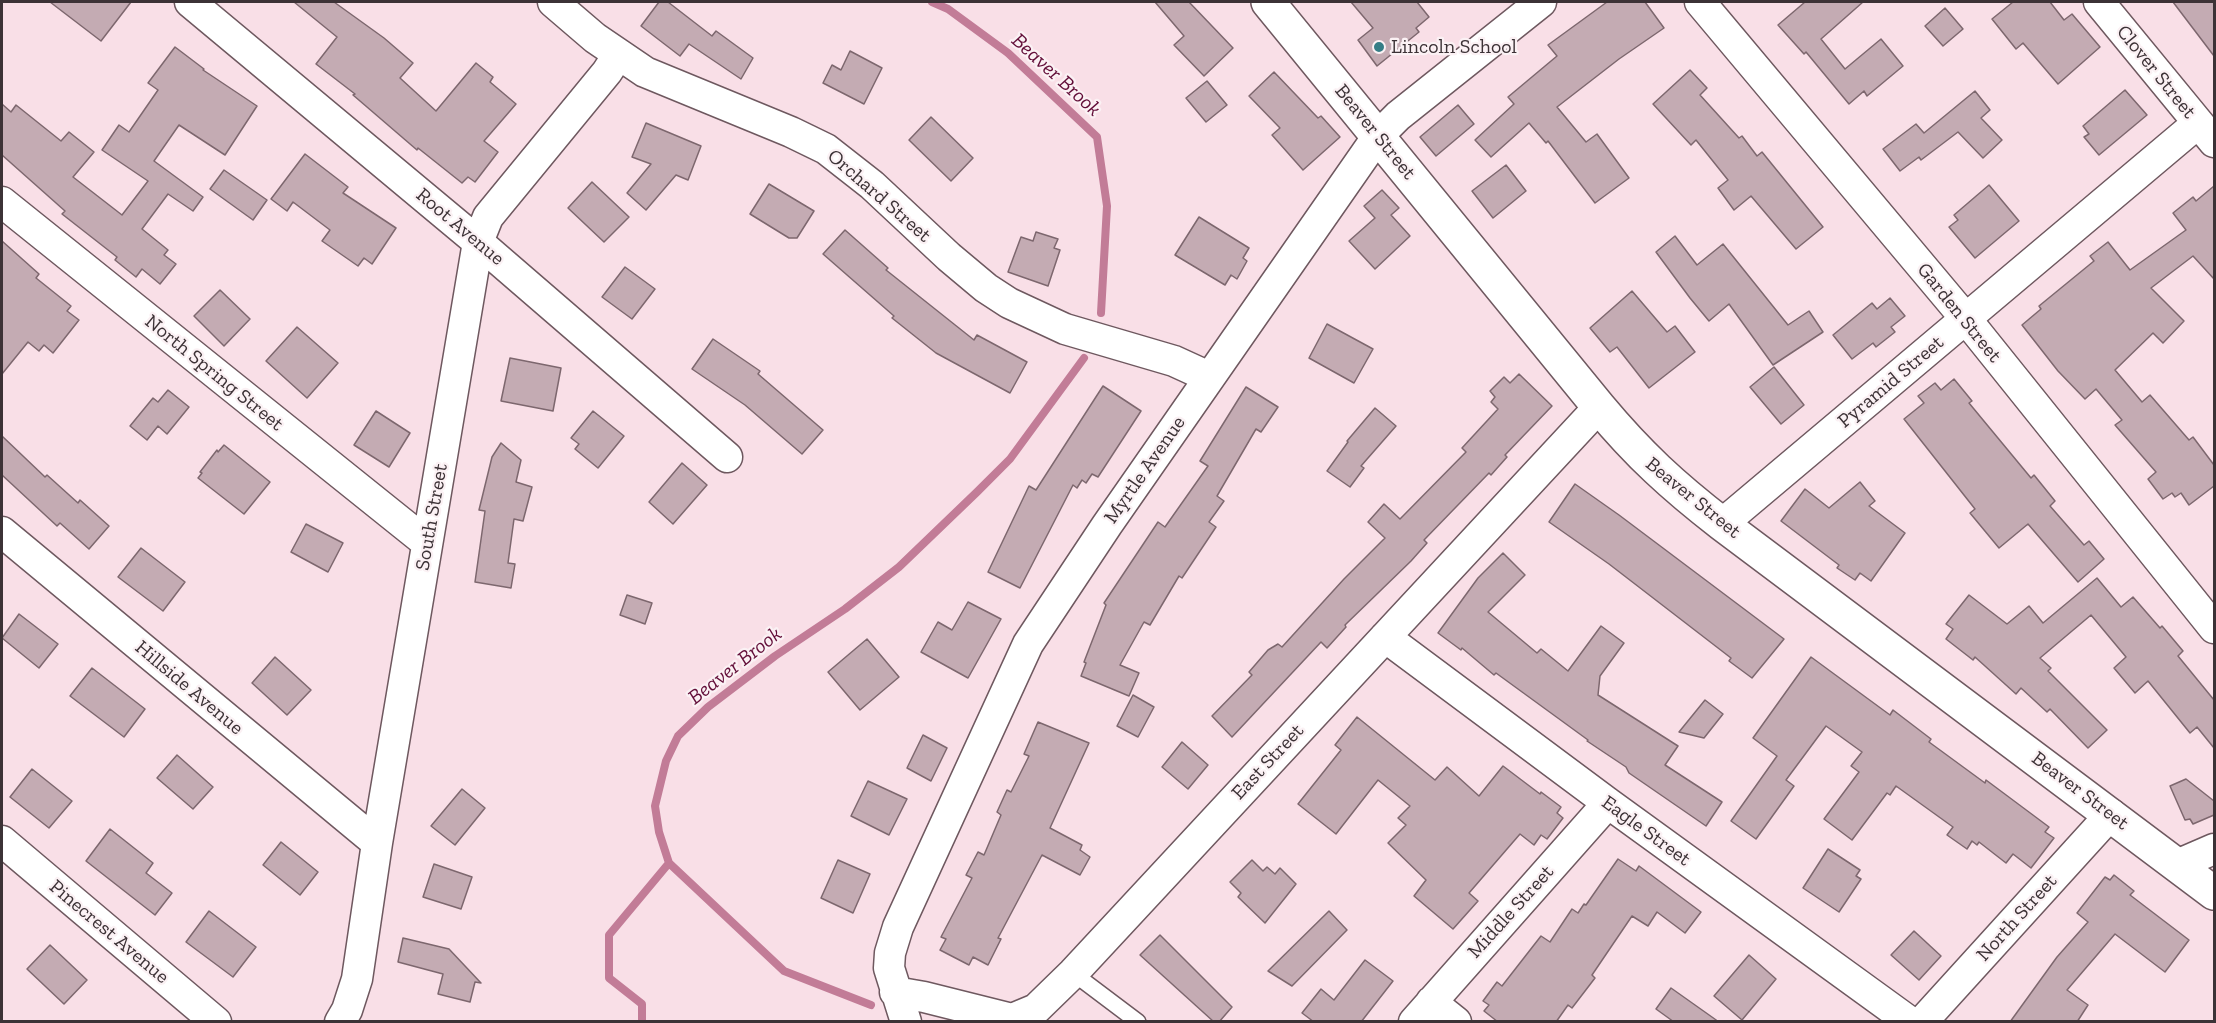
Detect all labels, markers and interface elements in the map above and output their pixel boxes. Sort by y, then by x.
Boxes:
street label: Clover Street [2111,21,2201,123]
water label: Beaver Brook [1006,28,1106,122]
place label: Lincoln School [1391,35,1517,59]
marker: Lincoln School [1372,40,1386,54]
street label: Beaver Street [1329,80,1421,184]
street label: Orchard Street [822,144,936,248]
street label: Root Avenue [411,183,509,271]
street label: Garden Street [1912,258,2006,368]
street label: North Spring Street [140,310,288,436]
street label: Pyramid Street [1833,331,1949,433]
street label: Myrtle Avenue [1099,412,1191,528]
street label: Beaver Street [1641,452,1745,544]
street label: South Street [411,462,453,572]
water label: Beaver Brook [683,622,787,710]
street label: Hillside Avenue [130,636,248,740]
street label: East Street [1227,719,1309,805]
street label: Beaver Street [2027,747,2133,835]
street label: Eagle Street [1597,791,1695,871]
street label: Middle Street [1463,860,1559,964]
street label: North Street [1972,870,2062,966]
street label: Pinecrest Avenue [44,875,174,989]

